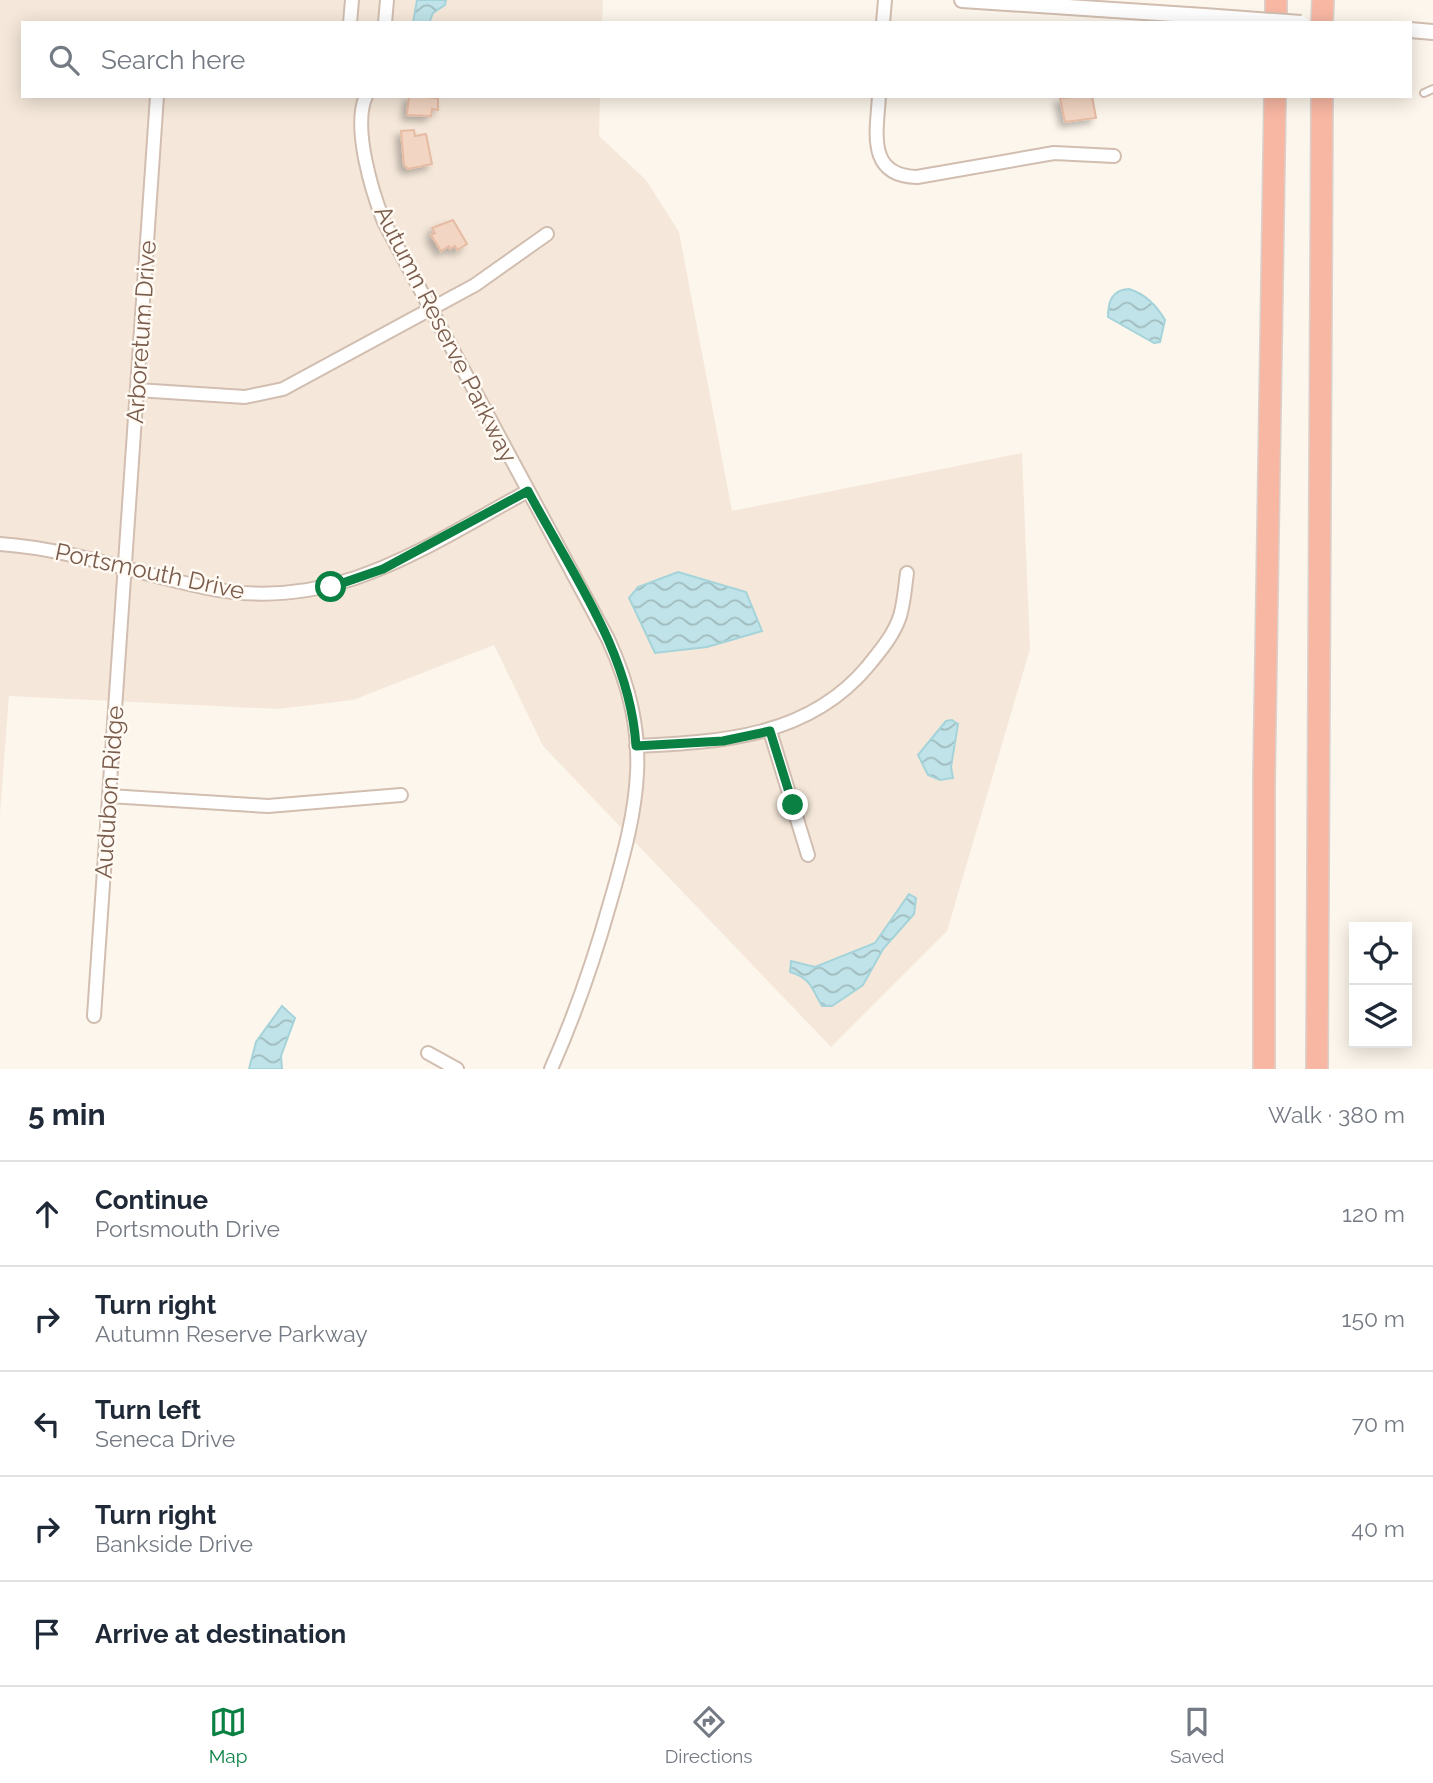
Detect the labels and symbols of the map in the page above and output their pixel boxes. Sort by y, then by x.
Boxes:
street label: Autumn Reserve Parkway [368,201,524,467]
street label: Arboretum Drive [120,239,162,425]
street label: Portsmouth Drive [53,537,247,605]
route start [315,571,346,602]
street label: Audubon Ridge [88,705,130,879]
route end [777,789,808,820]

